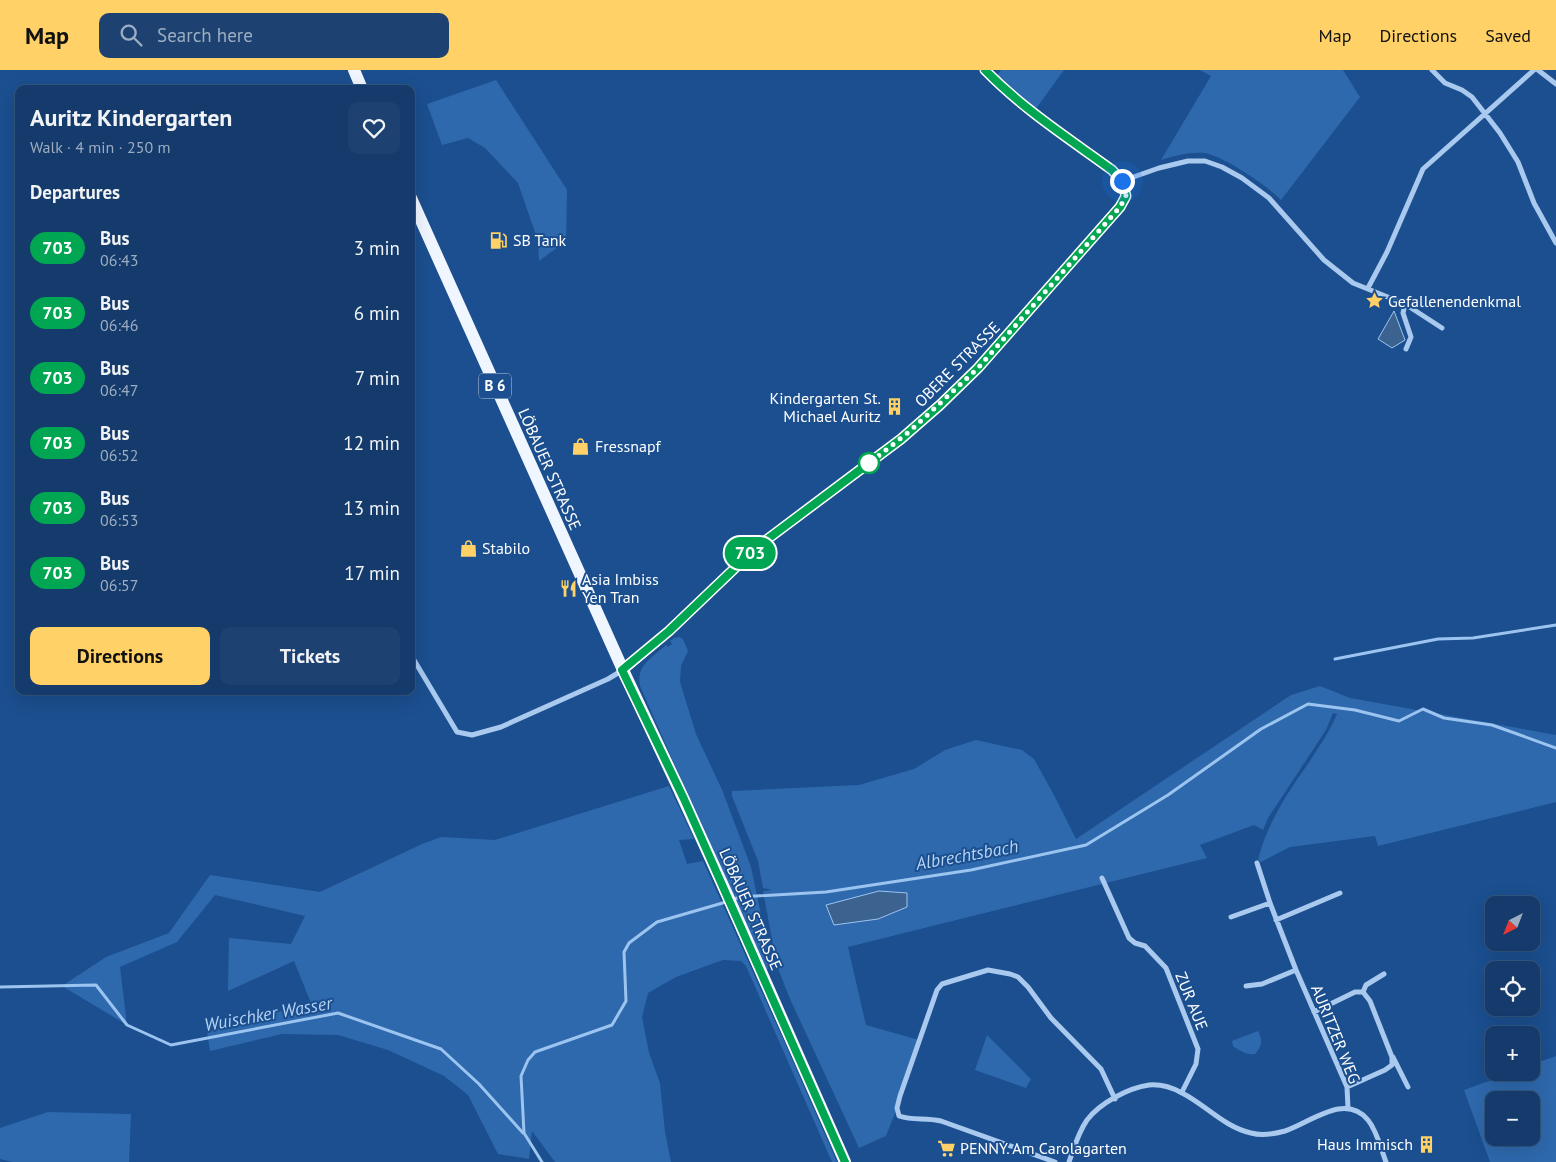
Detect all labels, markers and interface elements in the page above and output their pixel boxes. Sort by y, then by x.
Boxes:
search box [99,13,449,58]
text: Map [25,20,69,51]
icon: search [117,21,145,49]
text: Search here [157,23,253,47]
text: Map [1319,24,1351,47]
text: Directions [1379,24,1457,47]
text: Saved [1485,24,1531,47]
text: Auritz Kindergarten [30,102,232,133]
button: heart [348,102,400,154]
text: Walk · 4 min · 250 m [30,137,170,157]
your location [1110,169,1135,194]
text: Departures [30,180,120,204]
text: Bus [100,226,129,250]
fuel station icon: SB Tank [489,230,509,250]
place label: SB Tank [513,230,567,250]
text: 703 [42,236,73,259]
text: 3 min [354,236,400,260]
text: 06:43 [100,250,138,270]
text: Bus [100,291,129,315]
place icon: Gefallenendenkmal [1364,291,1384,311]
place label: Gefallenendenkmal [1388,291,1521,311]
text: 703 [42,301,73,324]
text: 6 min [354,301,400,325]
text: 06:46 [100,315,138,335]
street label: OBERE STRASSE [910,317,1004,411]
text: Bus [100,356,129,380]
text: 703 [42,366,73,389]
text: 7 min [355,366,400,390]
road number: B 6 [479,374,511,398]
text: 06:47 [100,380,138,400]
place label: Kindergarten St. Michael Auritz [770,388,881,426]
building icon: Kindergarten St. Michael Auritz [885,397,905,417]
street label: LÖBAUER STRASSE [514,405,586,533]
text: Bus [100,421,129,445]
text: 703 [42,431,73,454]
text: 12 min [343,431,400,455]
shop icon: Fressnapf [571,436,591,456]
place label: Fressnapf [595,436,661,456]
text: 06:52 [100,445,138,465]
unlabelled marker [858,452,880,474]
text: Bus [100,486,129,510]
text: 703 [42,496,73,519]
text: 13 min [343,496,400,520]
text: 06:53 [100,510,138,530]
line badge: 703 [721,537,779,569]
shop icon: Stabilo [458,538,478,558]
place label: Stabilo [482,538,530,558]
text: 703 [735,541,765,564]
text: Bus [100,551,129,575]
text: 703 [42,561,73,584]
text: 17 min [344,561,400,585]
place label: Asia Imbiss Yen Tran [582,569,659,607]
text: 06:57 [100,575,138,595]
restaurant icon: Asia Imbiss Yen Tran [558,578,578,598]
button: Directions [30,627,210,685]
button: Tickets [220,627,400,685]
water label: Albrechtsbach [913,834,1020,875]
street label: LÖBAUER STRASSE [715,845,787,973]
north arrow [1485,896,1540,951]
map controls [1485,896,1540,1146]
button: locate [1485,961,1540,1016]
street label: ZUR AUE [1171,969,1213,1033]
street label: AURITZER WEG [1307,982,1365,1086]
water label: Wuischker Wasser [202,991,335,1036]
button: + [1485,1026,1540,1081]
button: − [1485,1091,1540,1146]
place label: Haus Immisch [1317,1134,1413,1154]
building icon: Haus Immisch [1417,1134,1437,1154]
supermarket icon: PENNY. Am Carolagarten [936,1138,956,1158]
place label: PENNY. Am Carolagarten [960,1138,1127,1158]

